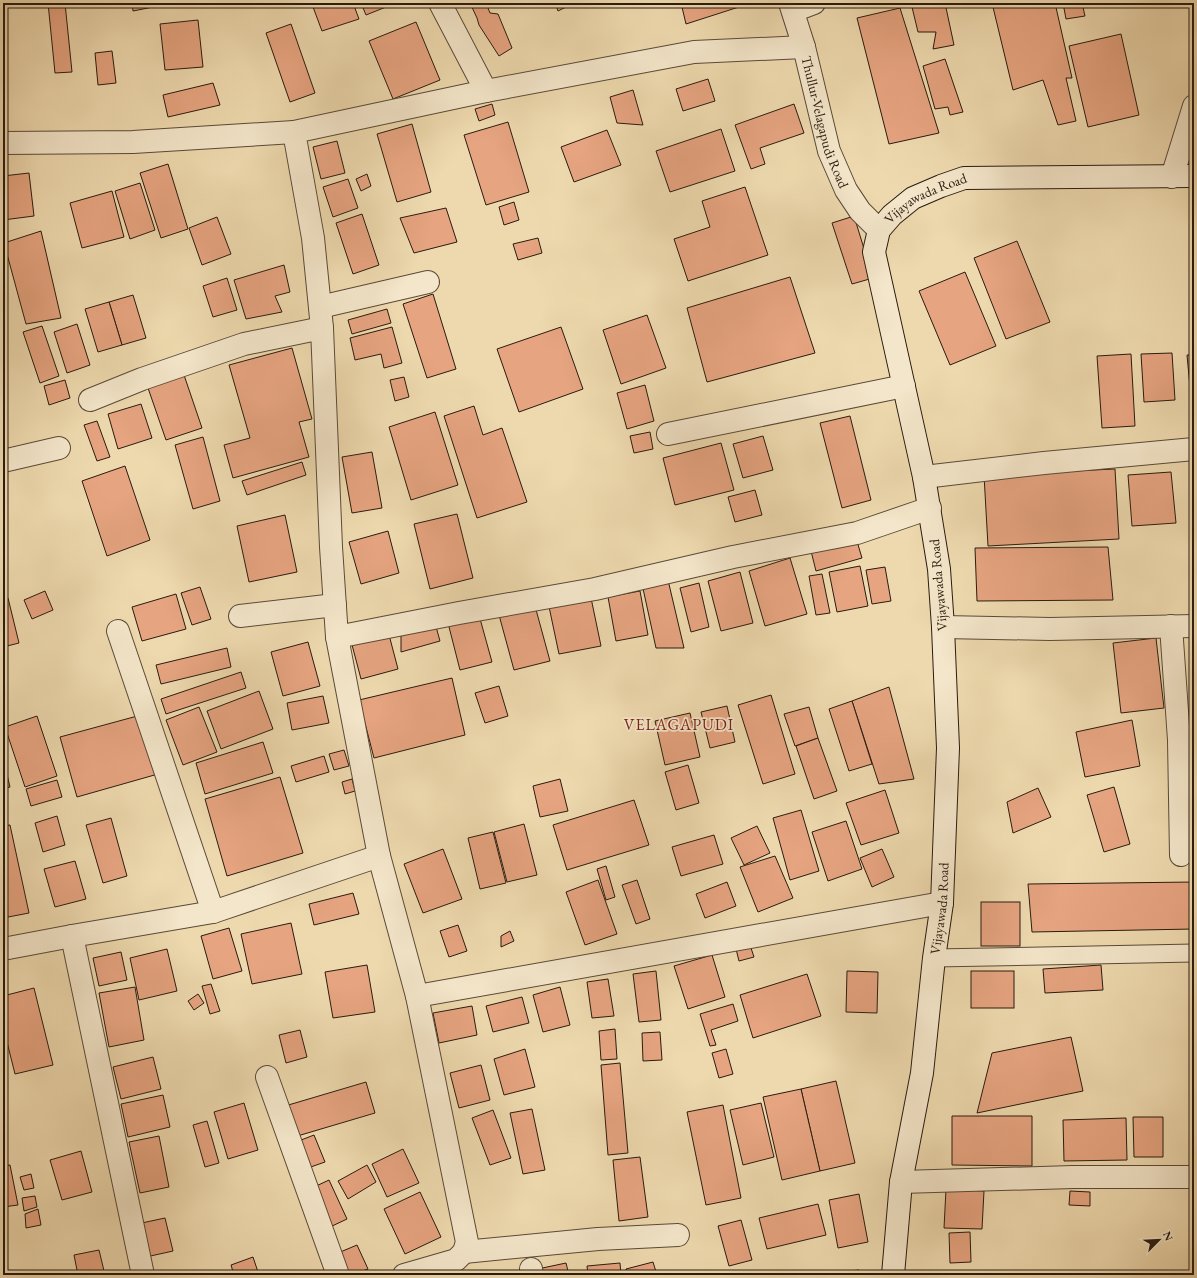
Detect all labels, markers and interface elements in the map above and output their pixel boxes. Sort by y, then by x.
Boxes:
street label: Thullur-Velagapudi Road [797,54,853,192]
street label: Vijayawada Road [880,168,970,227]
street label: Vijayawada Road [925,537,951,632]
district label: VELAGAPUDI [624,714,734,735]
street label: Vijayawada Road [926,861,953,955]
north arrow [1139,1220,1179,1260]
text: N [1160,1229,1176,1243]

